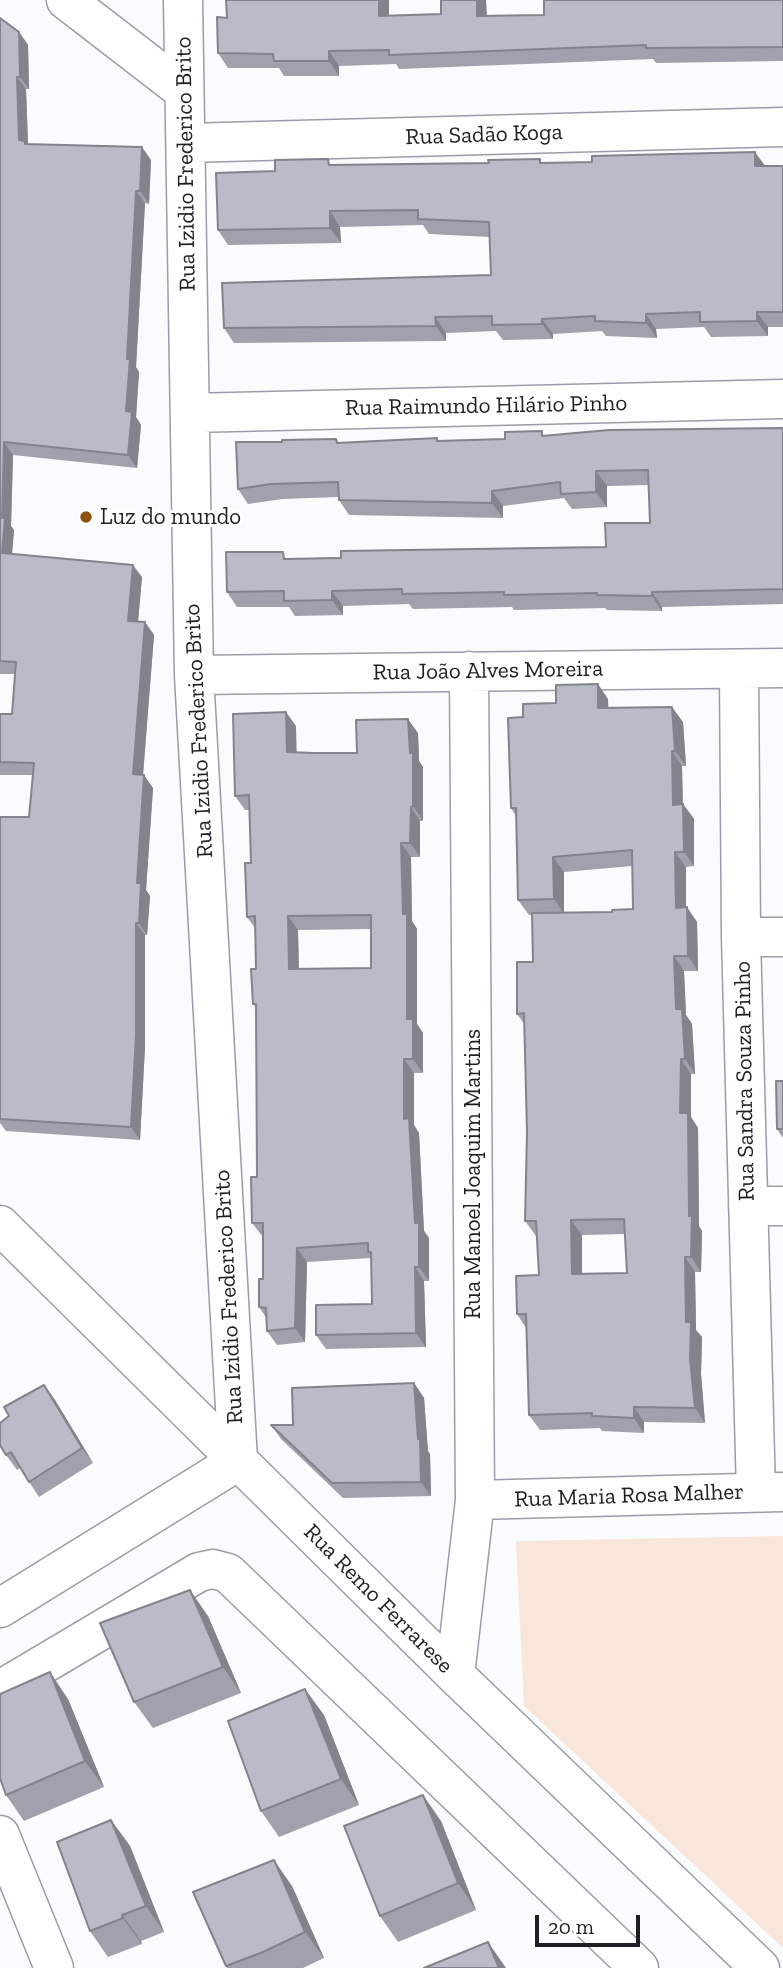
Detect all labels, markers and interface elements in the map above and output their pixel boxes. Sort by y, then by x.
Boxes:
street label: Rua Izidio Frederico Brito [170,36,202,292]
street label: Rua Sadão Koga [405,118,563,152]
street label: Rua Raimundo Hilário Pinho [345,390,627,422]
place label: Luz do mundo [100,503,241,531]
marker: Luz do mundo [78,509,94,525]
street label: Rua Izidio Frederico Brito [179,603,219,859]
street label: Rua João Alves Moreira [372,655,604,687]
street label: Rua Sandra Souza Pinho [729,961,761,1201]
street label: Rua Manoel Joaquim Martins [459,1029,487,1319]
street label: Rua Izidio Frederico Brito [209,1169,249,1425]
street label: Rua Maria Rosa Malher [514,1478,744,1514]
street label: Rua Remo Ferrarese [298,1519,458,1679]
scale bar [538,1902,643,1946]
text: 20 m [548,1914,594,1939]

